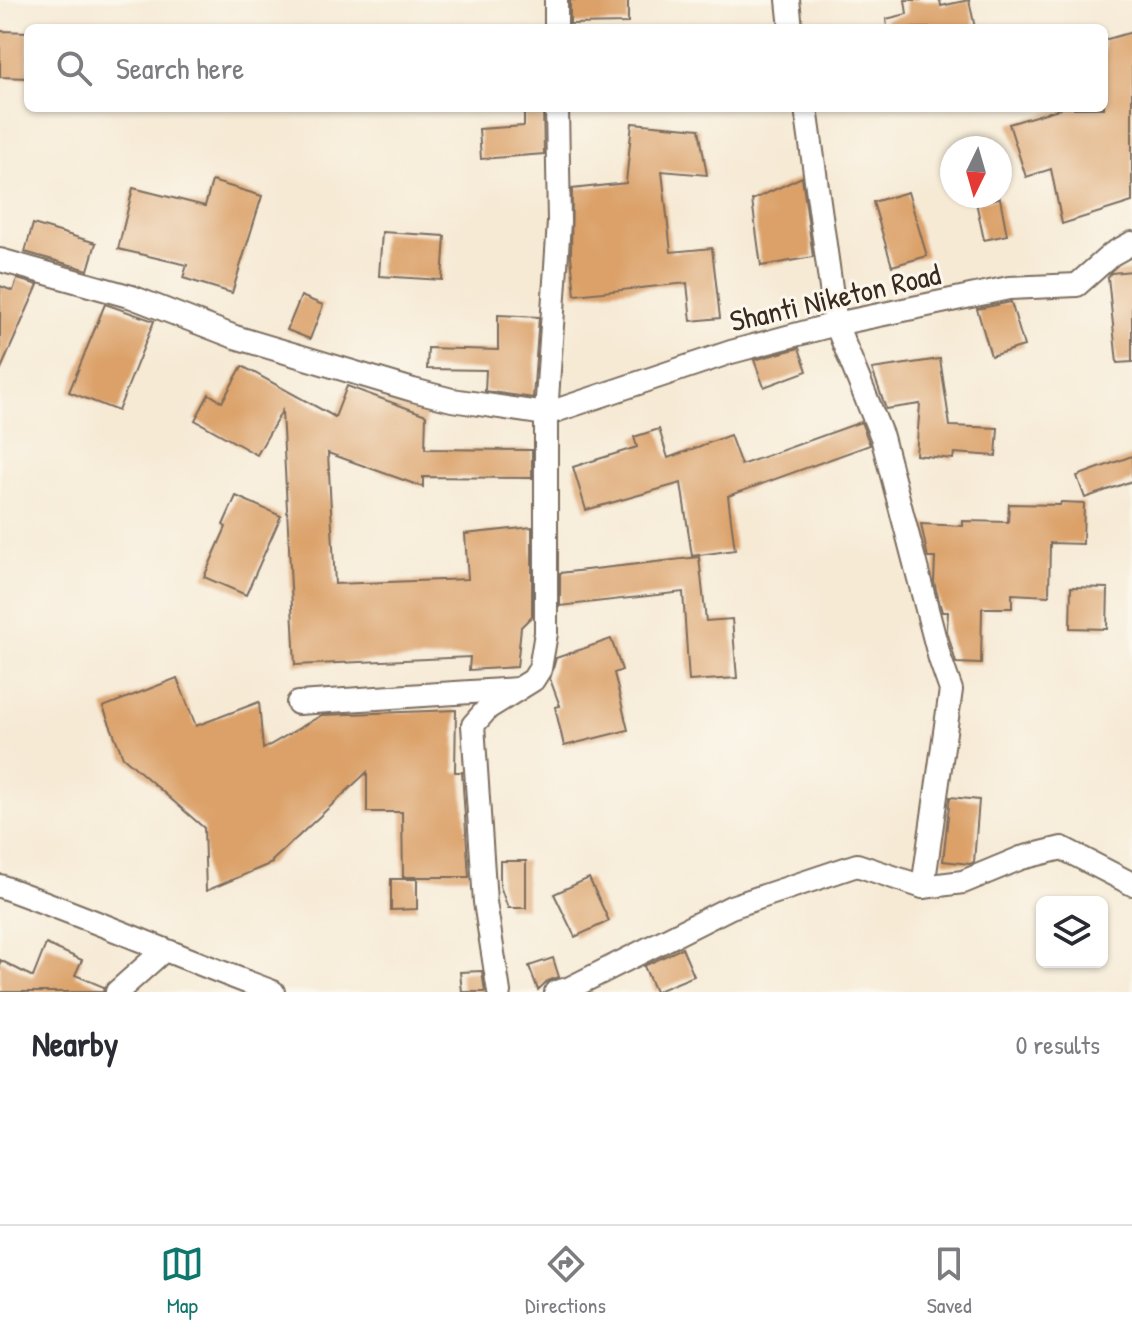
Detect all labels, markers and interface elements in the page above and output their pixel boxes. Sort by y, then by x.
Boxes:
search box [24,24,1108,112]
icon: search [52,46,96,90]
text: Search here [116,48,244,88]
north arrow [940,136,1012,208]
street label: Shanti Niketon Road [726,253,944,341]
map controls [1036,896,1108,968]
button: layers [1036,896,1108,968]
text: Nearby [32,1021,118,1067]
text: 0 results [1016,1027,1100,1062]
tab: Map [160,1242,204,1320]
tab: Directions [525,1242,606,1320]
tab: Saved [927,1242,972,1320]

